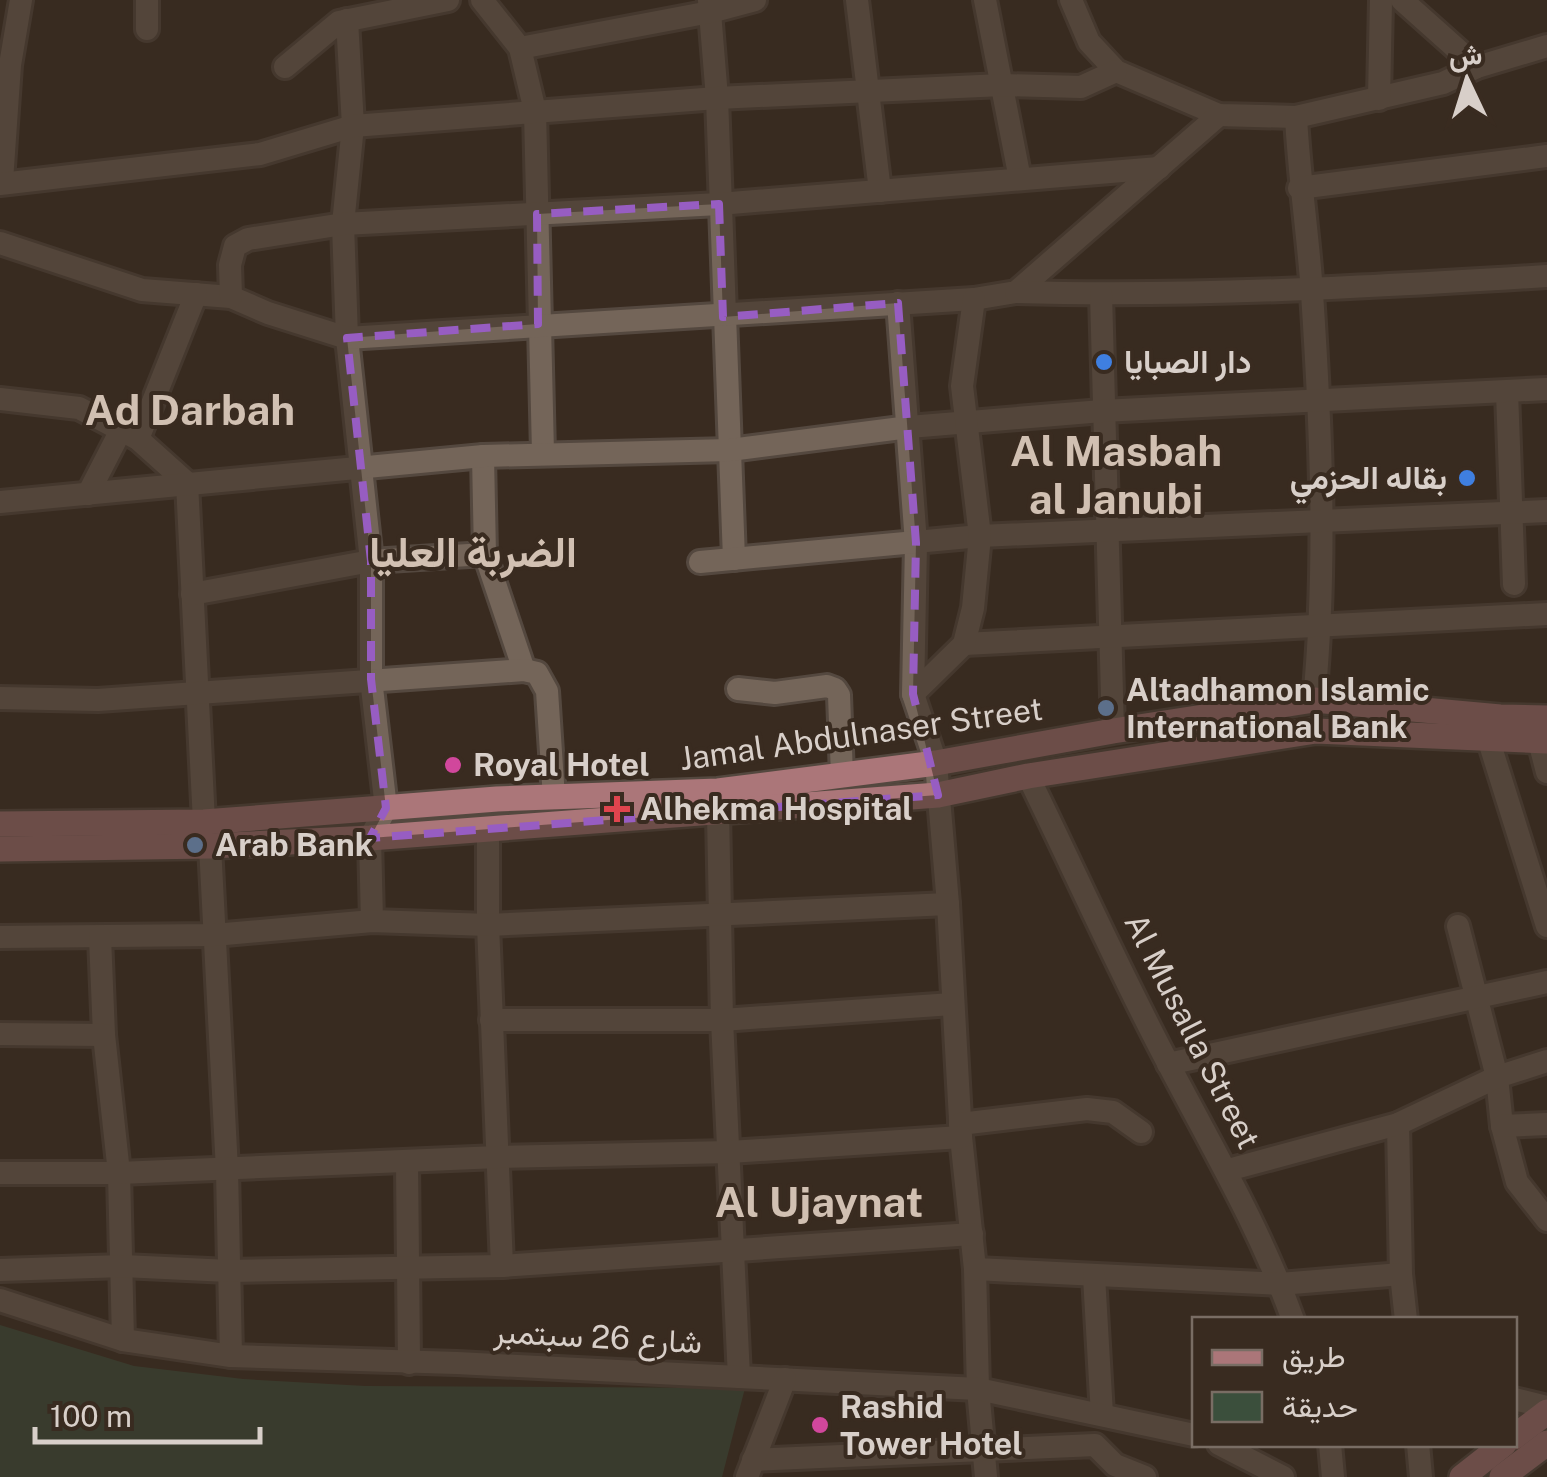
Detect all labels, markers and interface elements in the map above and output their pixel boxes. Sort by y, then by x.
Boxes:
north arrow [1417,30,1517,130]
text: ش [1447,37,1483,73]
place label: دار الصبايا [1124,343,1251,382]
marker: دار الصبايا [1093,351,1115,373]
district label: Ad Darbah [85,385,295,434]
district label: Al Masbah al Janubi [1010,426,1222,523]
place label: بقاله الحزمي [1290,459,1447,505]
marker: بقاله الحزمي [1456,467,1478,489]
district label: الضربة العليا [369,527,577,579]
place label: Altadhamon Islamic International Bank [1126,671,1430,745]
street label: Jamal Abdulnaser Street [677,690,1045,777]
marker: Altadhamon Islamic International Bank [1095,697,1117,719]
place label: Royal Hotel [473,746,650,783]
marker: Royal Hotel [442,754,464,776]
place label: Alhekma Hospital [640,790,913,827]
marker: Alhekma Hospital [604,796,630,822]
place label: Arab Bank [215,826,373,863]
marker: Arab Bank [184,834,206,856]
street label: Al Musalla Street [1117,907,1268,1154]
district label: Al Ujaynat [715,1177,923,1226]
street label: شارع 26 سبتمبر [492,1313,703,1364]
legend [1192,1317,1517,1447]
text: طريق [1282,1338,1346,1375]
scale bar [35,1382,260,1444]
place label: Rashid Tower Hotel [840,1388,1023,1462]
text: حديقة [1282,1388,1358,1424]
text: 100 m [50,1398,132,1434]
marker: Rashid Tower Hotel [809,1414,831,1436]

